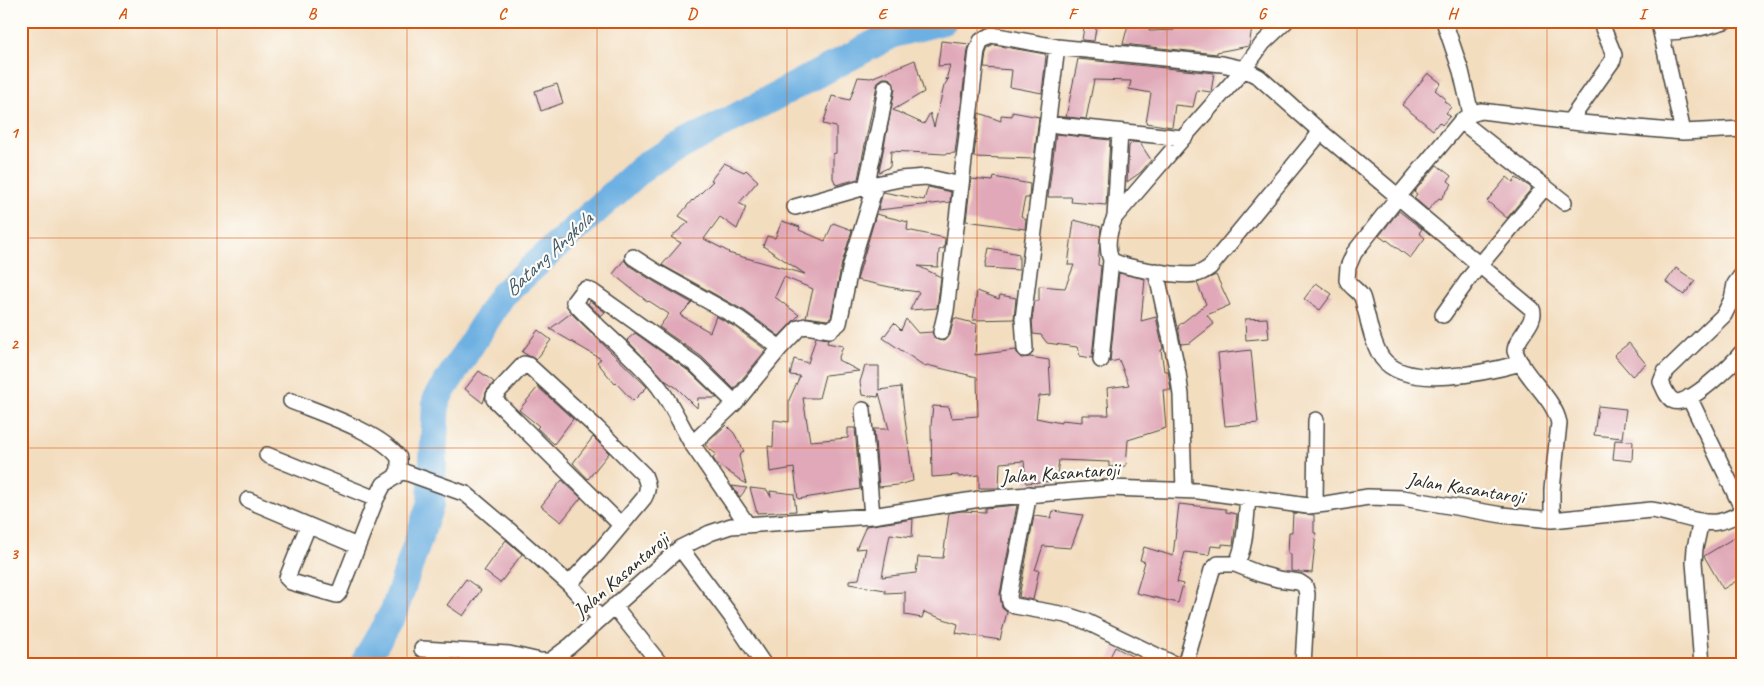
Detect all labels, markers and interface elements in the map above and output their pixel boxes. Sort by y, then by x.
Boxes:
text: A [118,4,128,24]
text: B [308,4,318,24]
text: C [498,4,508,24]
text: D [687,4,698,24]
text: E [878,4,889,24]
text: F [1068,4,1079,24]
text: G [1258,4,1268,24]
text: H [1447,4,1459,24]
text: I [1639,4,1649,24]
text: 1 [10,123,19,143]
water label: Batang Angkola [498,205,600,302]
text: 2 [10,334,19,354]
street label: Jalan Kasantaroji [999,456,1122,490]
street label: Jalan Kasantaroji [1404,466,1529,510]
street label: Jalan Kasantaroji [567,525,676,624]
text: 3 [10,544,19,564]

